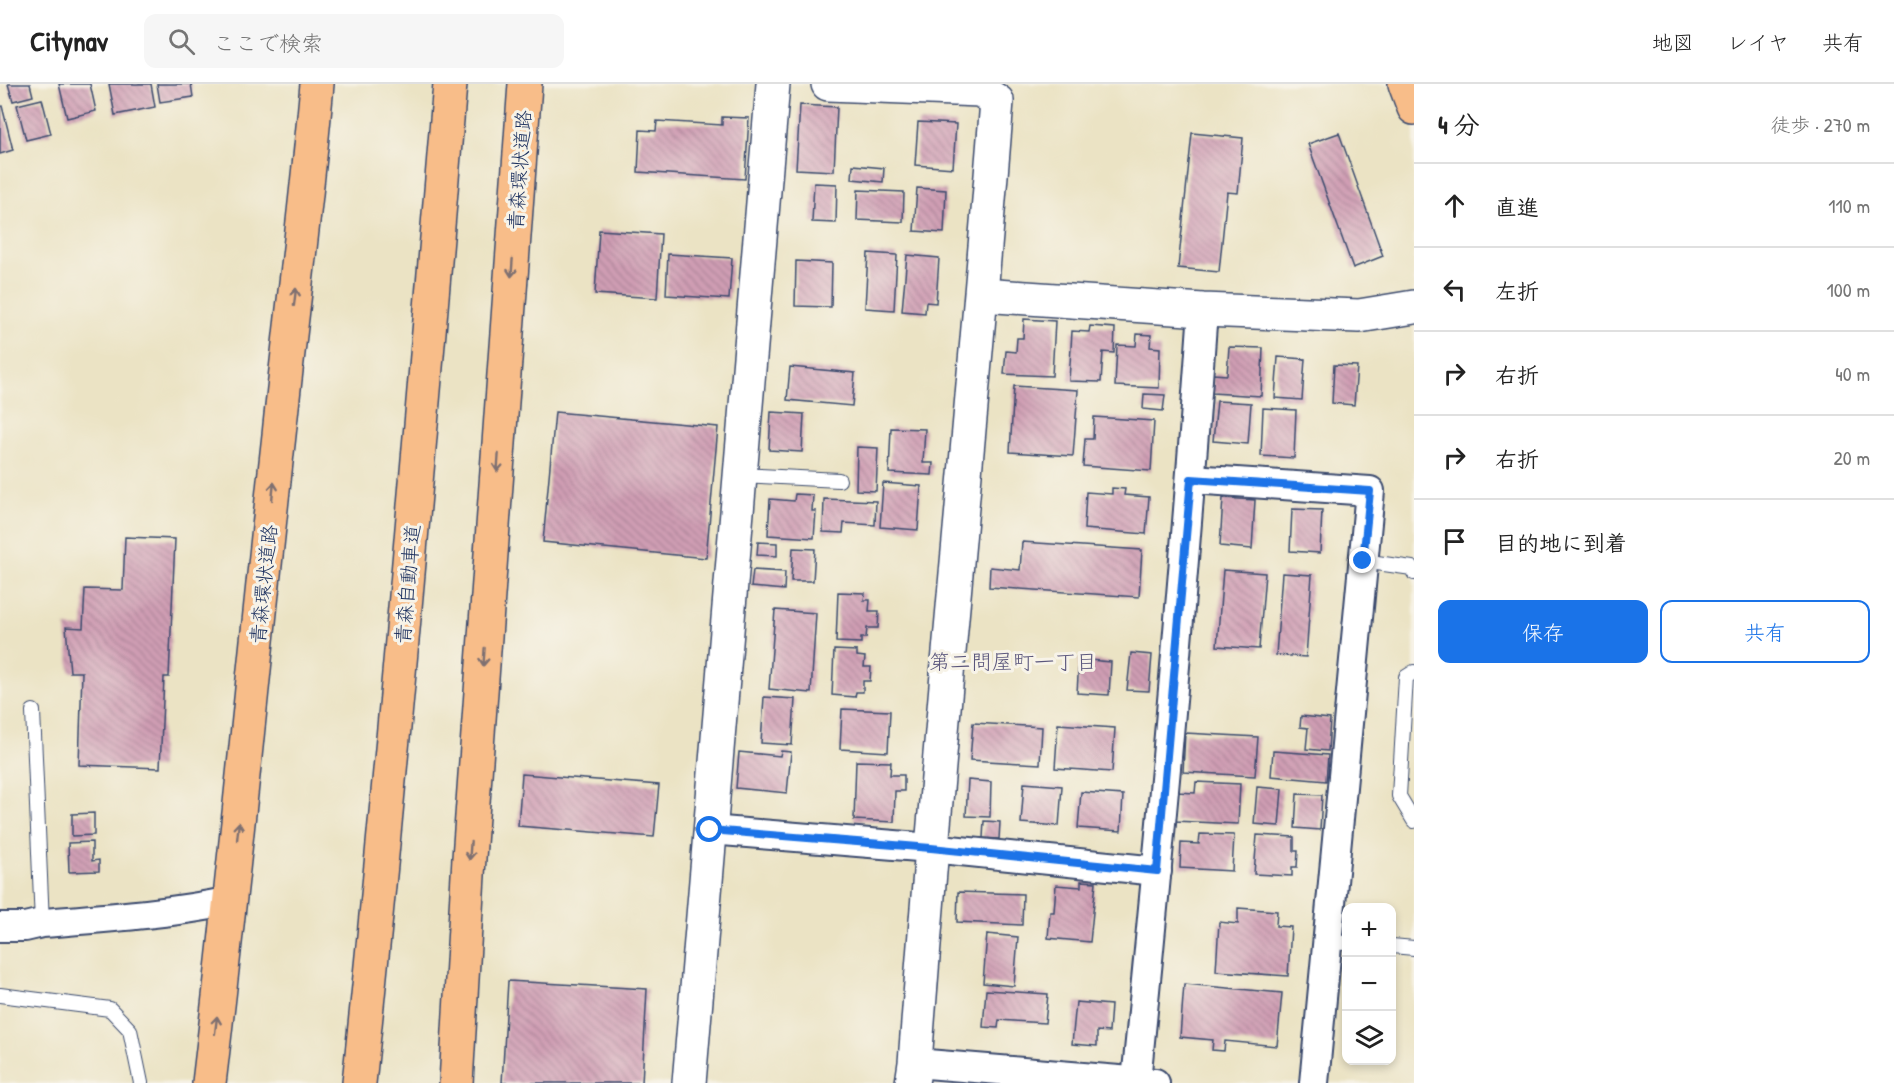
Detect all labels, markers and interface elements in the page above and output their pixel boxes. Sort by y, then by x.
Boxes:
search box [144,14,564,68]
text: Citynav [30,22,108,60]
icon: search [165,25,198,58]
text: ここで検索 [213,28,323,58]
text: 地図 [1652,28,1694,57]
text: レイヤ [1727,28,1789,57]
text: 共有 [1822,28,1864,57]
text: 4 分 [1438,107,1480,142]
street label: 青森環状道路 [501,109,537,231]
text: 徒歩 · 270 m [1770,111,1870,138]
icon: ahead [1438,189,1471,222]
text: 直進 [1495,192,1539,222]
text: 110 m [1828,192,1870,219]
one-way arrow [506,258,517,277]
icon: left [1438,273,1471,306]
text: 左折 [1495,276,1539,306]
text: 100 m [1827,276,1870,303]
one-way arrow [289,288,300,308]
icon: right [1438,357,1471,390]
text: 右折 [1495,360,1539,390]
text: 40 m [1835,360,1870,387]
icon: right [1438,441,1471,474]
text: 右折 [1495,444,1539,474]
text: 20 m [1833,444,1870,471]
one-way arrow [492,452,503,472]
one-way arrow [268,482,279,501]
street label: 青森環状道路 [243,523,283,645]
street label: 青森自動車道 [388,523,426,645]
icon: arrive [1438,525,1471,558]
text: 目的地に到着 [1495,528,1627,558]
route end [1349,547,1375,573]
button: 保存 [1438,600,1648,663]
button: 共有 [1660,600,1870,663]
one-way arrow [478,647,489,666]
district label: 第二問屋町一丁目 [929,647,1097,676]
route start [696,816,722,842]
one-way arrow [233,822,244,842]
one-way arrow [464,841,475,861]
map controls [1342,903,1396,1065]
button: + [1342,903,1396,957]
button: − [1342,957,1396,1011]
button: layers [1342,1011,1396,1065]
one-way arrow [210,1016,221,1035]

